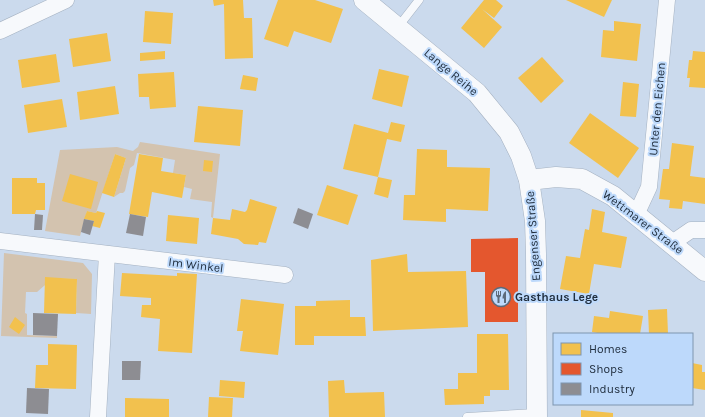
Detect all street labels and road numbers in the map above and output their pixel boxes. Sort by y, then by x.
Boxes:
street label: Lange Reihe [421,46,481,98]
street label: Unter den Eichen [646,62,668,156]
street label: Wettmarer Straße [600,187,686,257]
street label: Engenser Straße [523,191,543,281]
street label: Im Winkel [168,255,224,275]

